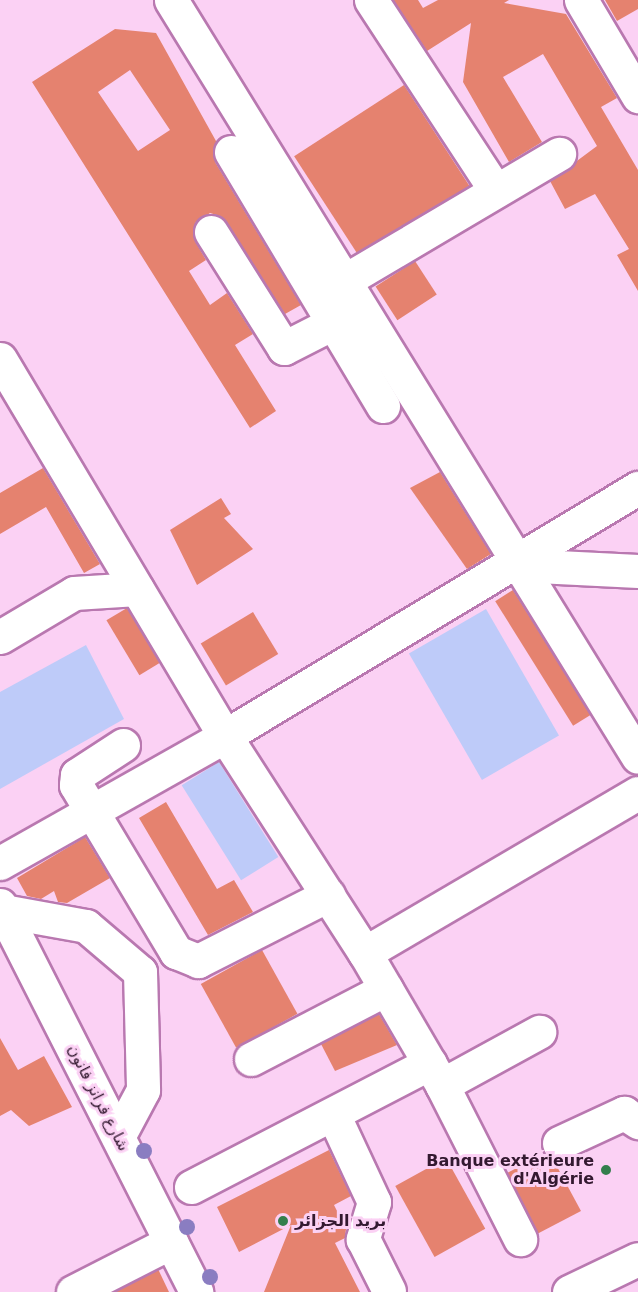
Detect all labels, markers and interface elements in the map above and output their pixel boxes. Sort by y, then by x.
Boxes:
street label: شارع فرانز فانون [63,1042,133,1154]
place label: Banque extérieure d'Algérie [426,1151,594,1189]
marker: Banque extérieure d'Algérie [599,1163,613,1177]
place label: بريد الجزائر [295,1211,386,1231]
marker: بريد الجزائر [276,1214,290,1228]

